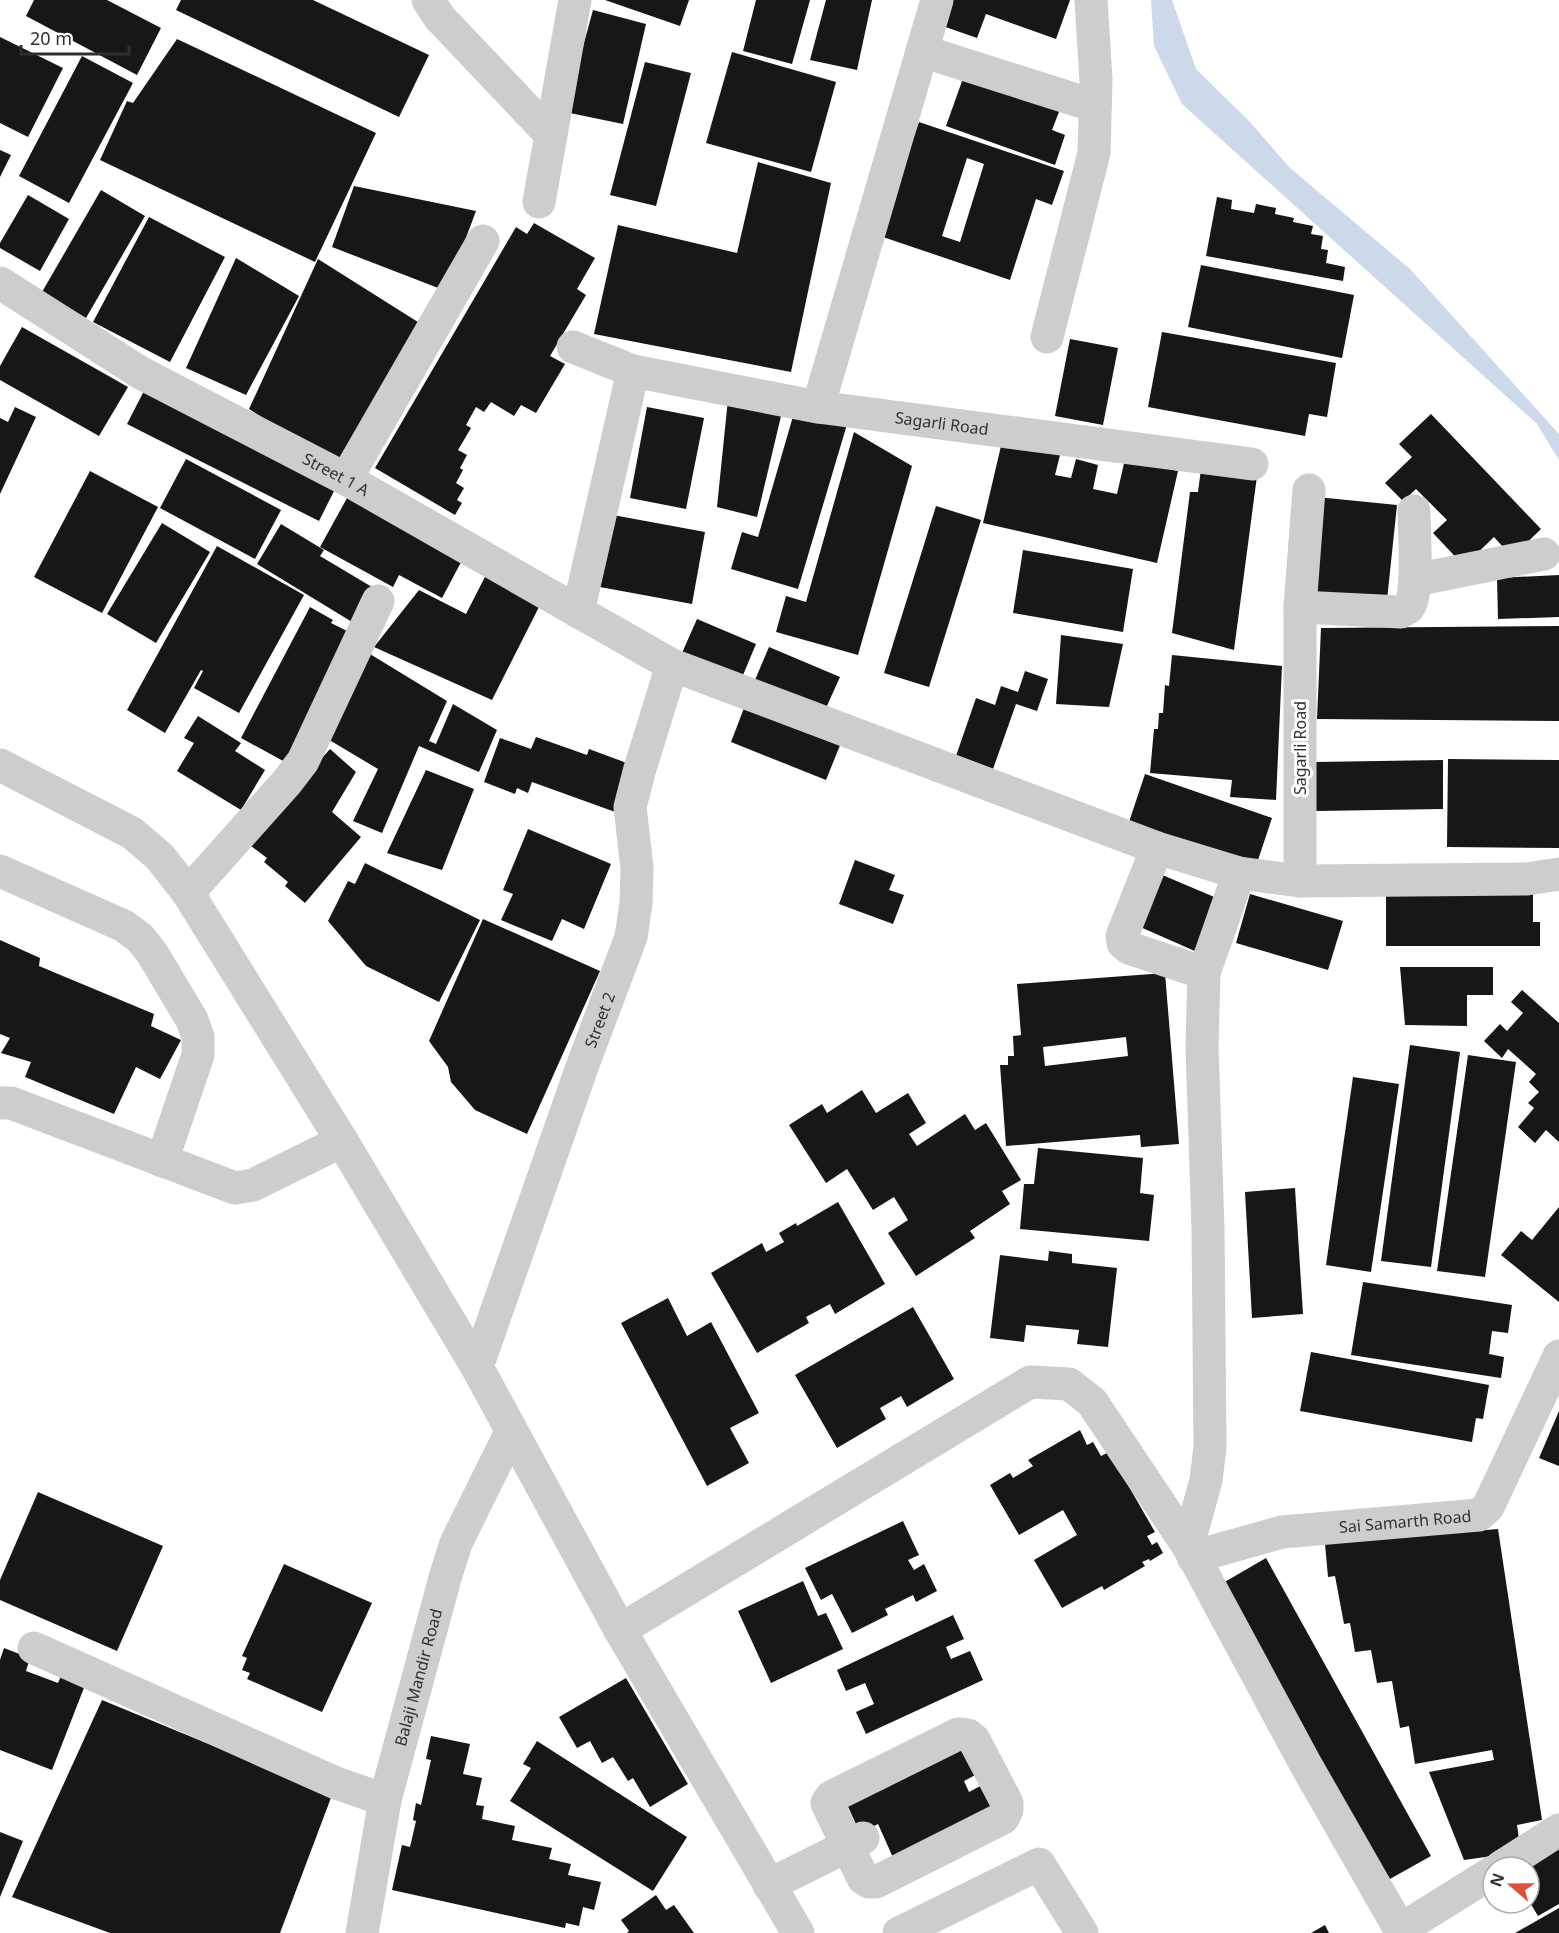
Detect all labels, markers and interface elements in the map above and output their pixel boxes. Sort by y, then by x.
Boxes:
scale bar [21,18,129,56]
text: 20 m [30,26,72,50]
street label: Sagarli Road [894,406,990,440]
street label: Street 1 A [299,448,374,501]
street label: Sagarli Road [1289,701,1311,795]
street label: Street 2 [579,989,620,1051]
street label: Sai Samarth Road [1338,1505,1472,1538]
street label: Balaji Mandir Road [389,1606,447,1749]
north arrow [1481,1855,1541,1915]
text: N [1484,1870,1509,1890]

